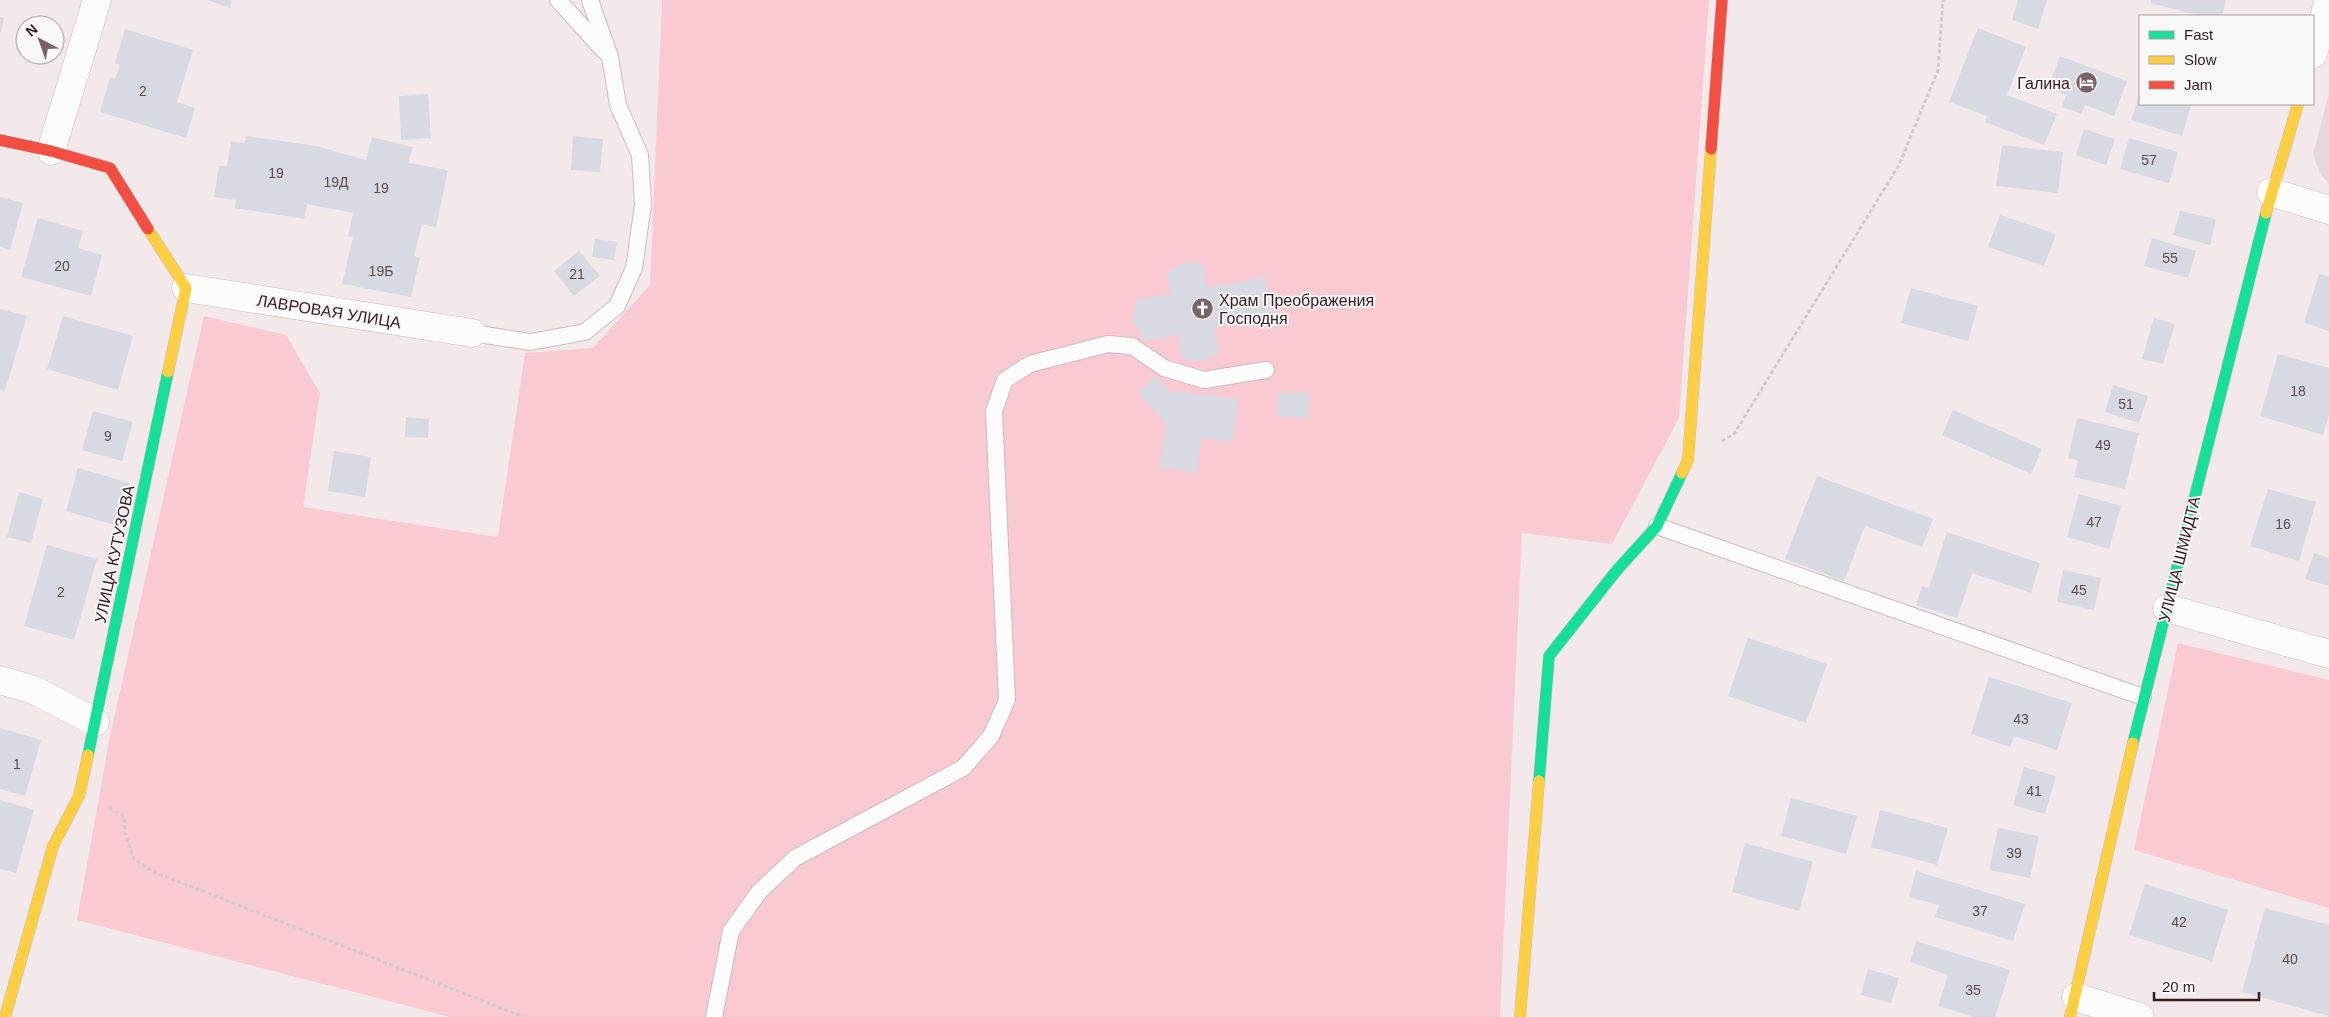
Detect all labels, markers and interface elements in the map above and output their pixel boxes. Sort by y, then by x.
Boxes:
north arrow [15,15,65,65]
legend [2139,15,2314,105]
text: N [22,21,41,40]
text: Fast [2184,26,2214,43]
text: Slow [2184,51,2217,68]
hotel icon: Галина [2074,71,2098,95]
place label: Галина [2017,75,2070,92]
text: Jam [2184,76,2212,93]
house number: 2 [139,83,147,99]
house number: 57 [2141,152,2157,168]
house number: 19 [268,165,284,181]
house number: 19Д [323,174,349,190]
house number: 19 [373,180,389,196]
house number: 55 [2162,250,2178,266]
house number: 20 [54,258,70,274]
house number: 19Б [369,263,393,279]
house number: 21 [569,266,585,282]
street label: ЛАВРОВАЯ УЛИЦА [256,292,402,331]
place label: Храм Преображения Господня [1219,292,1374,327]
church icon: Храм Преображения Господня [1191,297,1215,321]
house number: 18 [2290,383,2306,399]
house number: 51 [2118,396,2134,412]
house number: 9 [104,428,112,444]
house number: 49 [2095,437,2111,453]
street label: УЛИЦА КУТУЗОВА [92,483,137,625]
street label: УЛИЦА ШМИДТА [2156,494,2203,624]
house number: 47 [2086,514,2102,530]
house number: 16 [2275,516,2291,532]
house number: 45 [2071,582,2087,598]
house number: 2 [57,584,65,600]
house number: 43 [2013,711,2029,727]
house number: 1 [13,756,21,772]
house number: 41 [2026,783,2042,799]
house number: 39 [2006,845,2022,861]
house number: 37 [1972,903,1988,919]
house number: 42 [2171,914,2187,930]
house number: 40 [2282,951,2298,967]
scale bar [2154,970,2259,1002]
text: 20 m [2162,978,2195,995]
house number: 35 [1965,982,1981,998]

